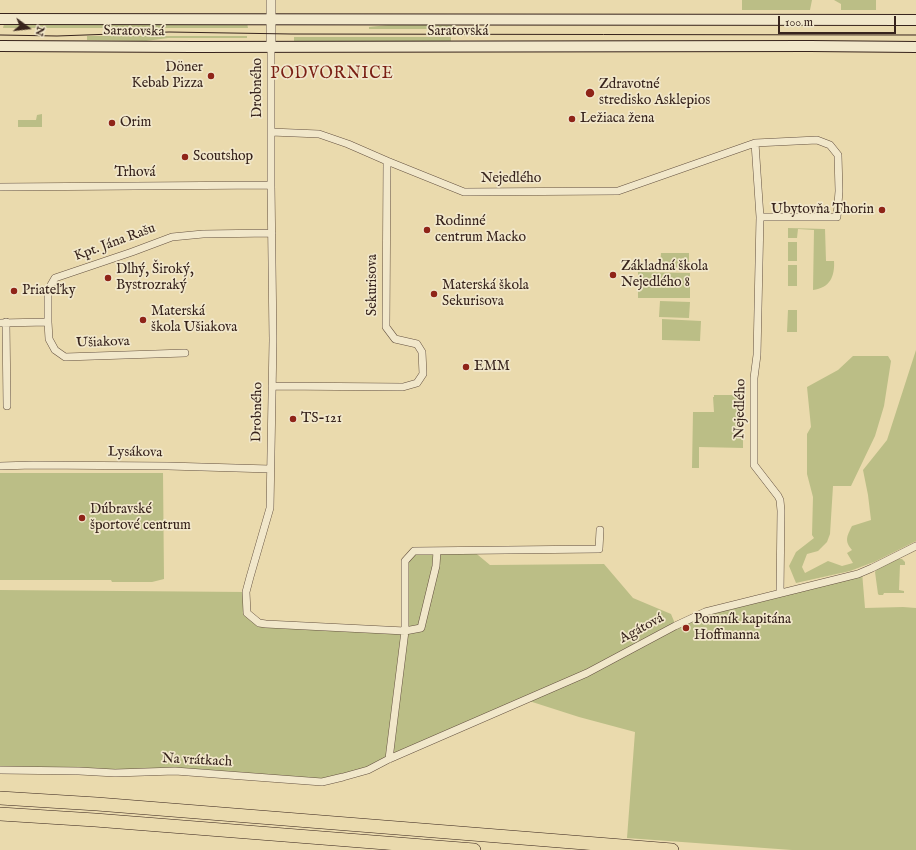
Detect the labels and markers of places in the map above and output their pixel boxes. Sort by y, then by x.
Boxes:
place label: Döner Kebab Pizza [132,60,203,92]
marker: Döner Kebab Pizza [206,71,216,81]
place label: Zdravotné stredisko Asklepios [599,77,710,110]
marker: Zdravotné stredisko Asklepios [584,87,596,99]
place label: Ležiaca žena [580,111,654,127]
marker: Ležiaca žena [567,114,577,124]
place label: Orim [120,115,151,131]
marker: Orim [107,118,117,128]
place label: Scoutshop [193,149,253,165]
marker: Scoutshop [180,152,190,162]
place label: Ubytovňa Thorin [771,202,874,218]
marker: Ubytovňa Thorin [877,205,887,215]
place label: Rodinné centrum Macko [435,214,526,246]
marker: Rodinné centrum Macko [422,225,432,235]
place label: Základná škola Nejedlého 8 [621,259,708,292]
place label: Dlhý, Široký, Bystrozraký [116,262,194,294]
marker: Základná škola Nejedlého 8 [608,270,618,280]
marker: Dlhý, Široký, Bystrozraký [103,273,113,283]
place label: Materská škola Sekurisova [442,278,529,310]
place label: Priateľky [22,283,76,299]
marker: Priateľky [9,286,19,296]
marker: Materská škola Sekurisova [429,289,439,299]
place label: Materská škola Ušiakova [151,304,237,336]
marker: Materská škola Ušiakova [138,315,148,325]
place label: EMM [474,359,510,375]
marker: EMM [461,362,471,372]
place label: TS-121 [301,411,342,427]
marker: TS-121 [288,414,298,424]
place label: Dúbravské športové centrum [90,502,191,534]
marker: Dúbravské športové centrum [77,513,87,523]
place label: Pomník kapitána Hoffmanna [694,612,791,644]
marker: Pomník kapitána Hoffmanna [681,623,691,633]

